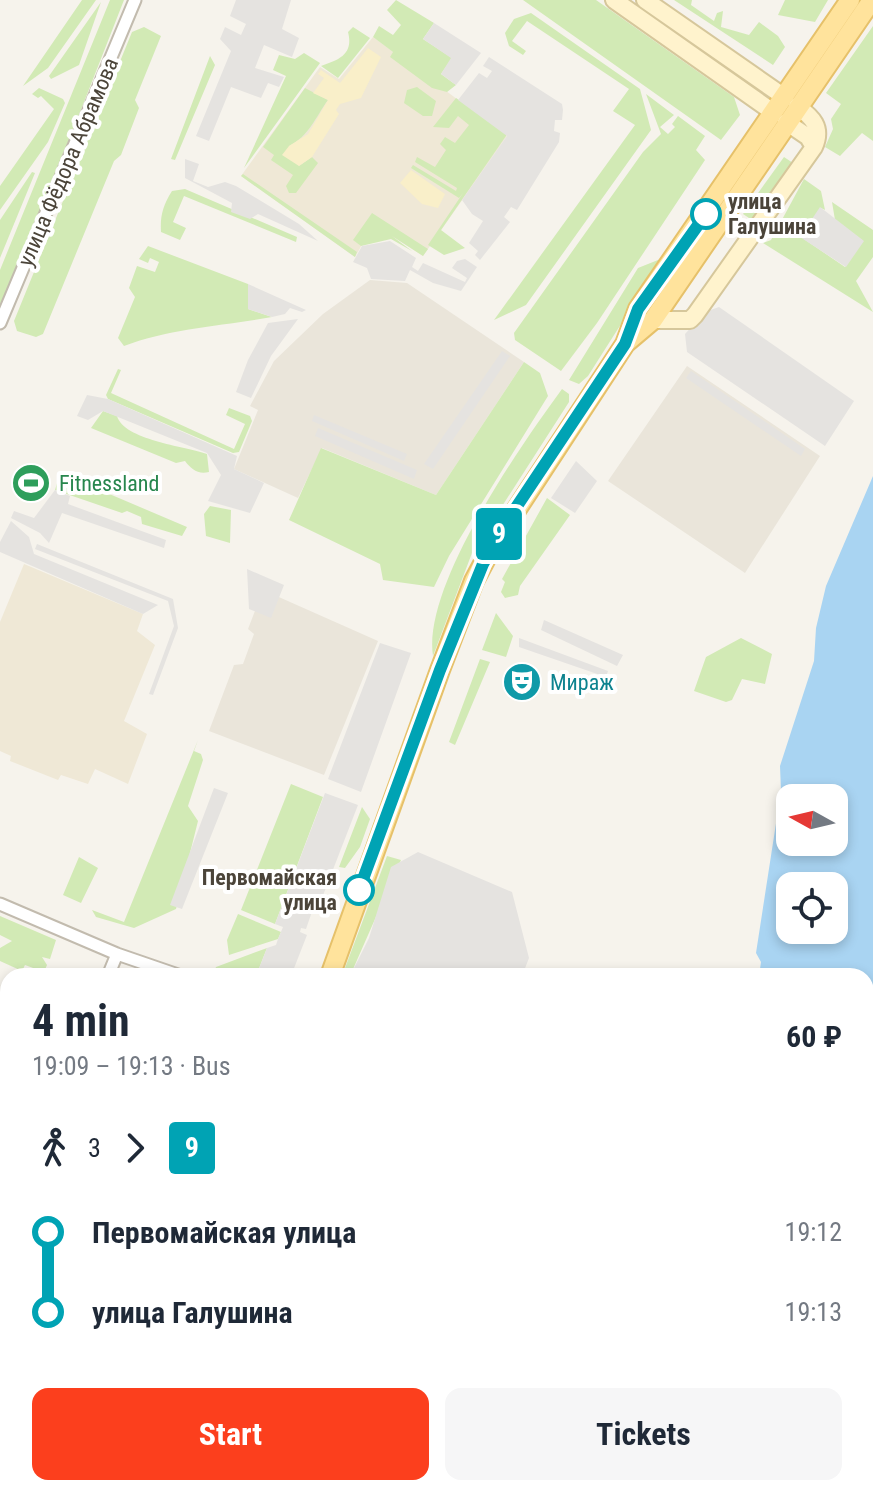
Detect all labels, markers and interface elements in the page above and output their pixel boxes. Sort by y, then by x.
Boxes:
street label: улица Фёдора Абрамова [13,54,123,270]
place label: улица Галушина [728,189,816,239]
marker: улица Галушина [691,199,721,229]
sports icon: Fitnessland [10,462,52,504]
place label: Fitnessland [59,471,159,496]
line badge: 9 [473,508,525,560]
text: 9 [492,517,506,550]
theatre icon: Мираж [501,661,543,703]
place label: Мираж [550,670,614,695]
north arrow [776,784,848,856]
map controls [776,784,848,944]
place label: Первомайская улица [202,865,337,915]
button: locate [776,872,848,944]
marker: Первомайская улица [344,875,374,905]
text: 4 min [32,995,130,1047]
text: 60 ₽ [786,1019,842,1054]
text: 19:09 – 19:13 · Bus [32,1051,231,1081]
icon: walk [32,1126,76,1170]
icon: forward [113,1126,157,1170]
text: 9 [185,1131,199,1164]
text: 3 [88,1133,101,1163]
text: Первомайская улица [92,1215,356,1250]
text: 19:12 [785,1217,842,1247]
text: улица Галушина [92,1295,293,1330]
text: 19:13 [785,1297,842,1327]
button: Start [32,1388,429,1480]
button: Tickets [445,1388,842,1480]

